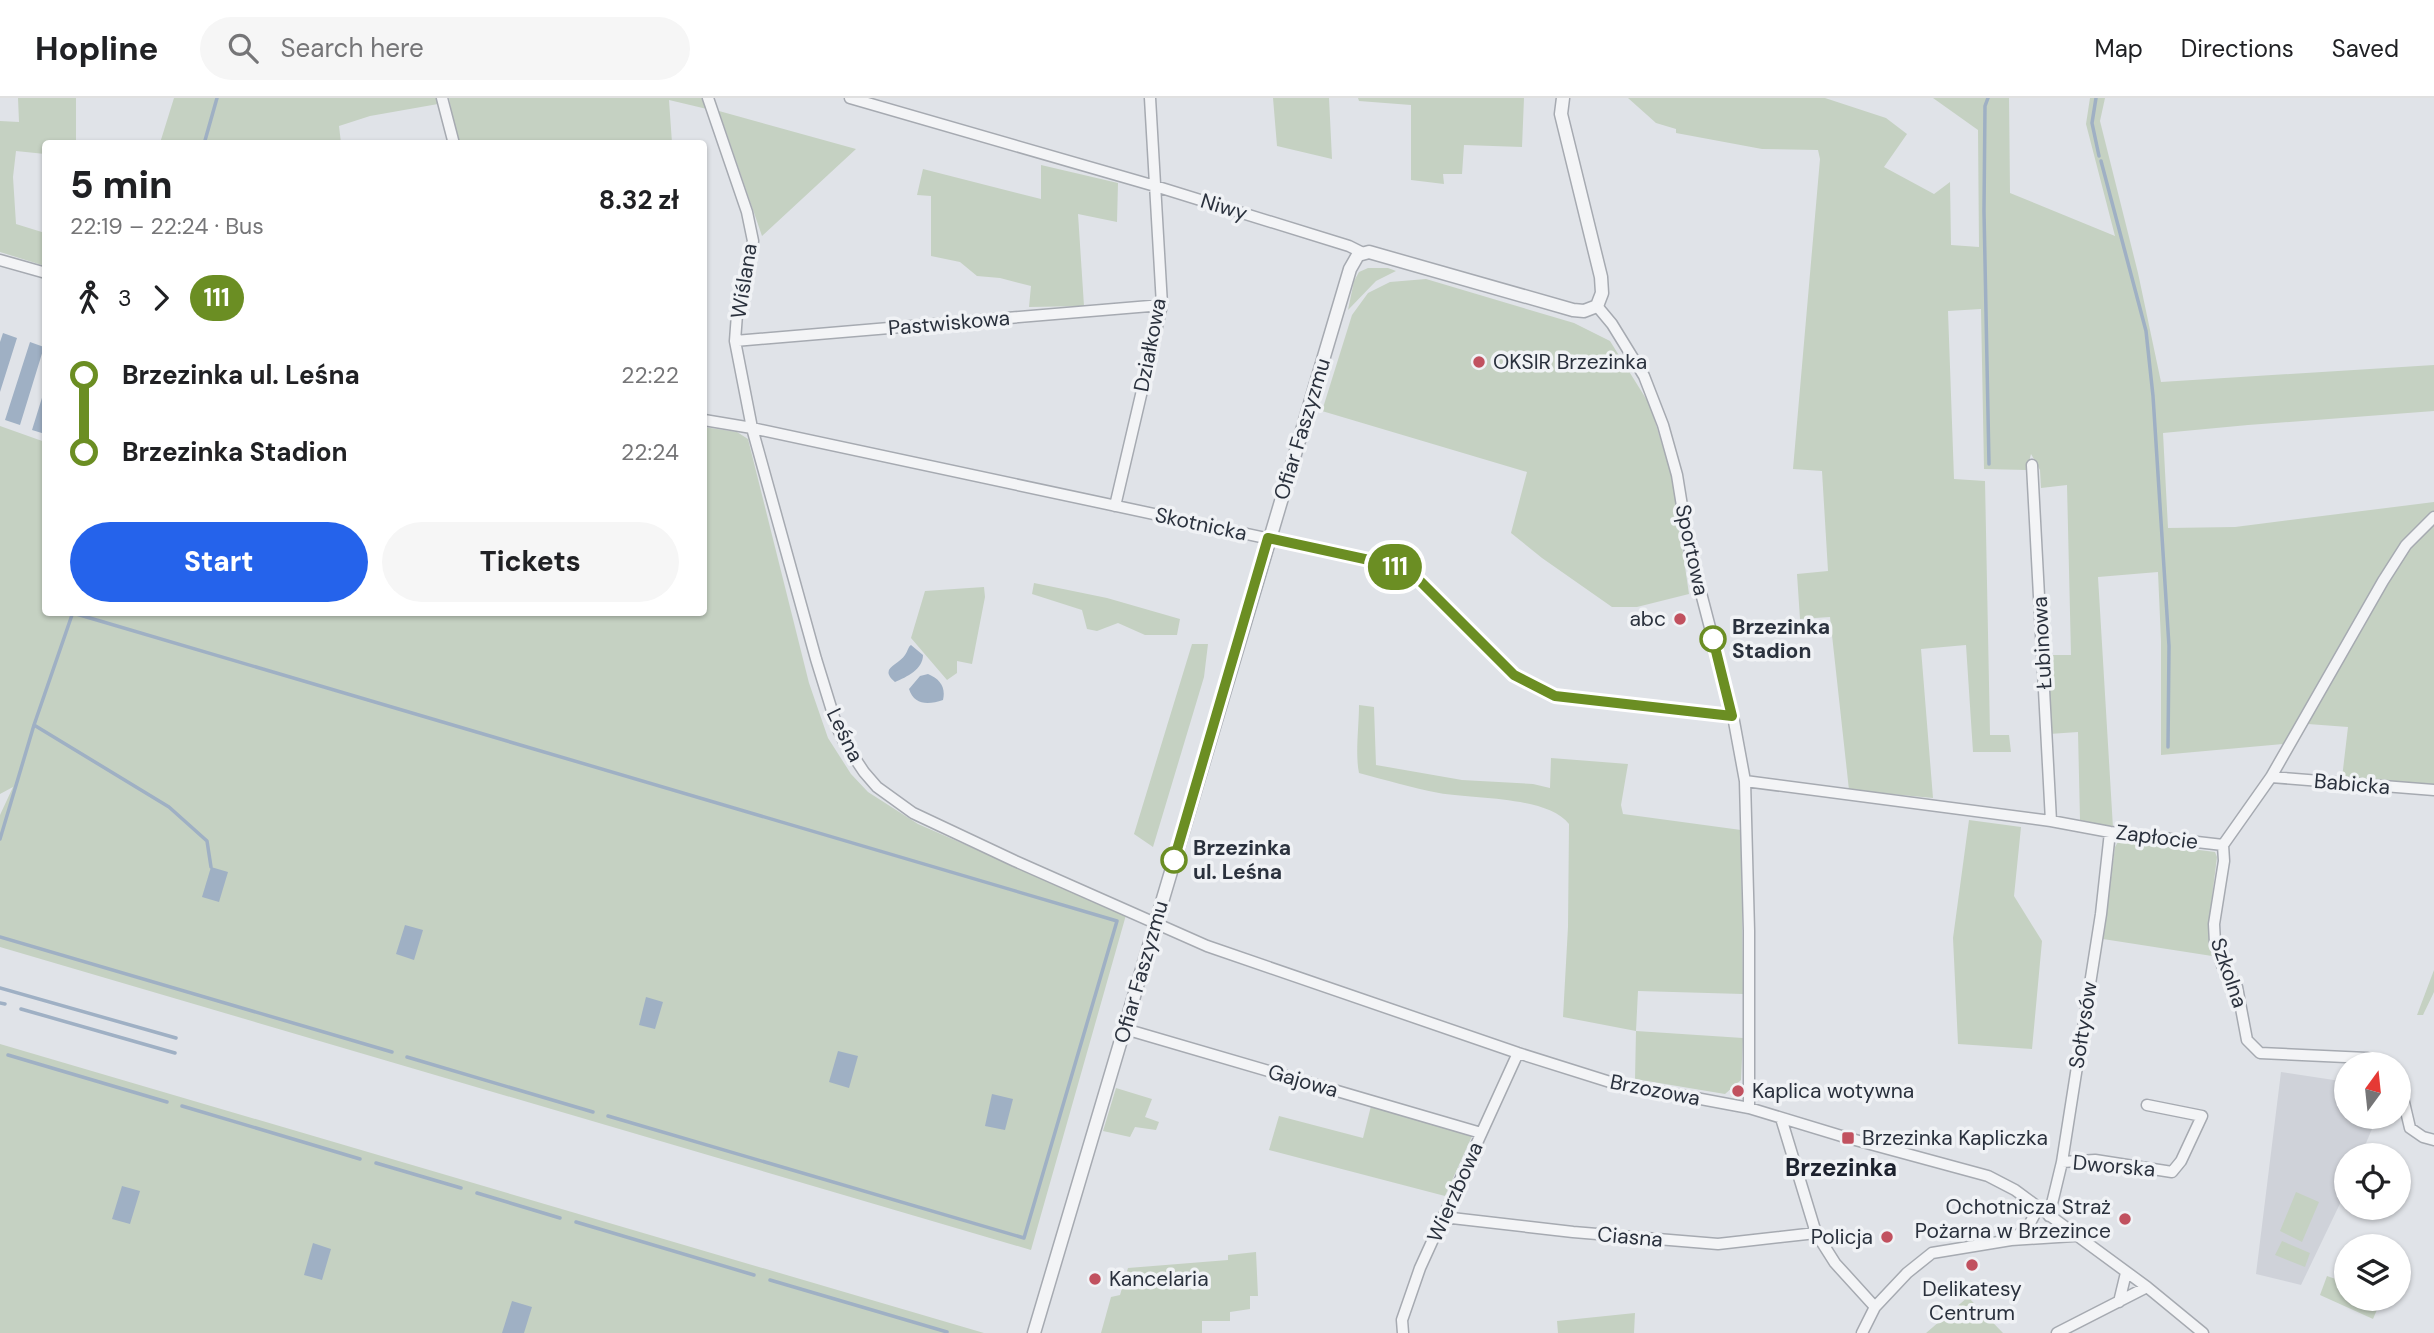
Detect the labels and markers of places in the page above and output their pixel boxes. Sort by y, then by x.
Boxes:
place label: OKSIR Brzezinka [1493,348,1647,376]
marker: OKSIR Brzezinka [1471,354,1487,370]
place label: abc [1629,605,1666,633]
marker: abc [1672,611,1688,627]
place label: Brzezinka Stadion [1732,613,1830,665]
marker: Brzezinka Stadion [1700,626,1726,652]
place label: Brzezinka ul. Leśna [1193,834,1291,886]
marker: Brzezinka ul. Leśna [1161,847,1187,873]
place label: Kaplica wotywna [1752,1077,1914,1105]
marker: Kaplica wotywna [1730,1083,1746,1099]
place label: Brzezinka Kapliczka [1862,1124,2048,1152]
marker: Brzezinka Kapliczka [1840,1130,1856,1146]
place label: Ochotnicza Straż Pożarna w Brzezince [1915,1193,2111,1245]
marker: Ochotnicza Straż Pożarna w Brzezince [2117,1211,2133,1227]
place label: Policja [1811,1223,1873,1251]
marker: Policja [1879,1229,1895,1245]
marker: Delikatesy Centrum [1964,1257,1980,1273]
place label: Kancelaria [1109,1265,1209,1293]
marker: Kancelaria [1087,1271,1103,1287]
place label: Delikatesy Centrum [1922,1275,2022,1327]

